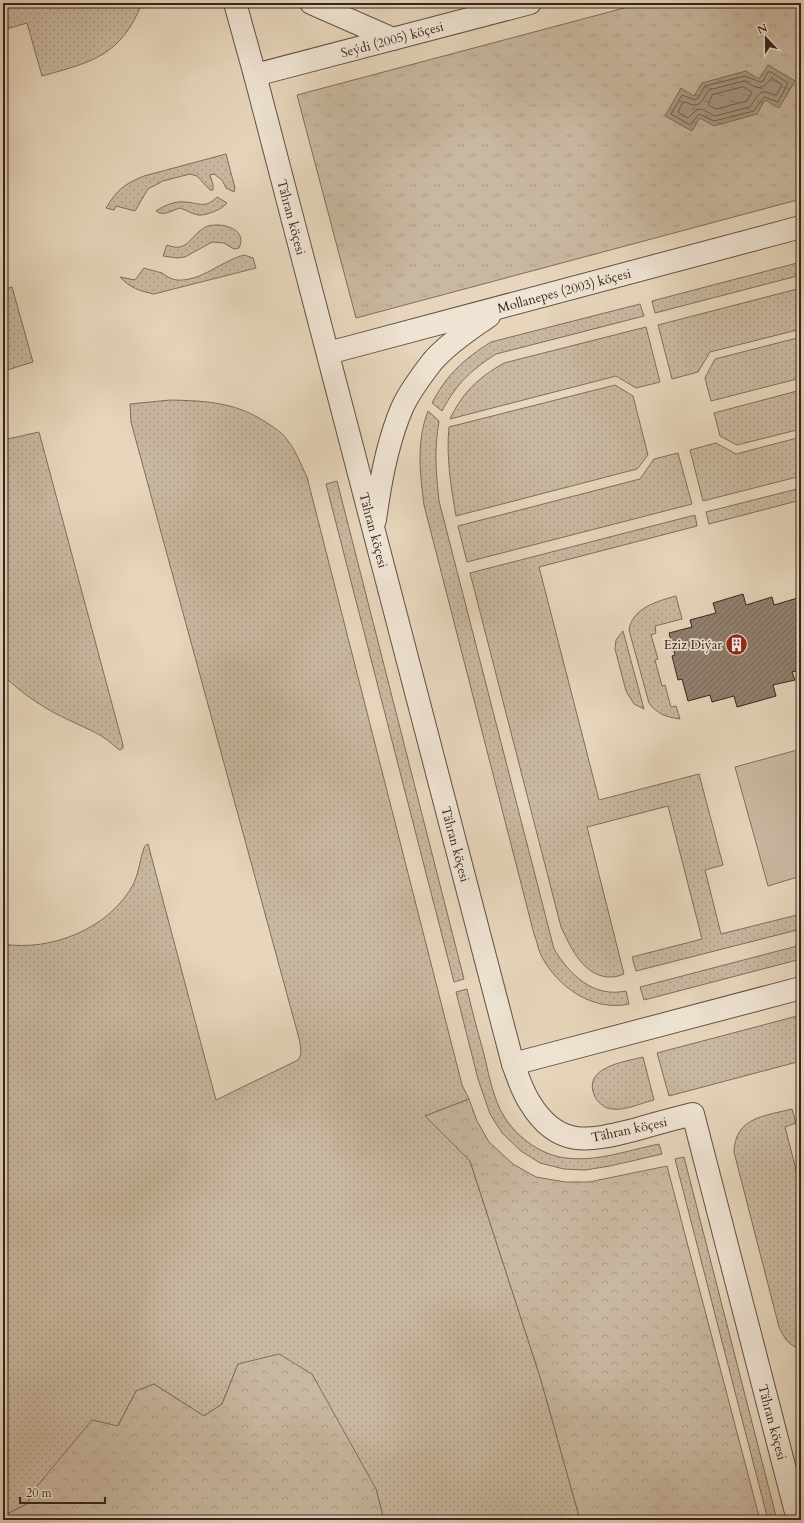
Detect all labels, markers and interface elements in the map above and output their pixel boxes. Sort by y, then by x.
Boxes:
street label: Seýdi (2005) köçesi [339,18,446,62]
north arrow [746,18,786,58]
text: N [755,20,770,38]
street label: Tähran köçesi [272,178,310,257]
street label: Mollanepes (2003) köçesi [495,264,633,317]
street label: Tähran köçesi [354,491,392,570]
building icon: Eziz Diýar [724,631,750,657]
place label: Eziz Diýar [664,636,722,654]
street label: Tähran köçesi [436,805,474,884]
street label: Tähran köçesi [589,1113,669,1147]
street label: Tähran köçesi [753,1383,791,1462]
scale bar [20,1479,105,1505]
text: 20 m [26,1485,53,1501]

